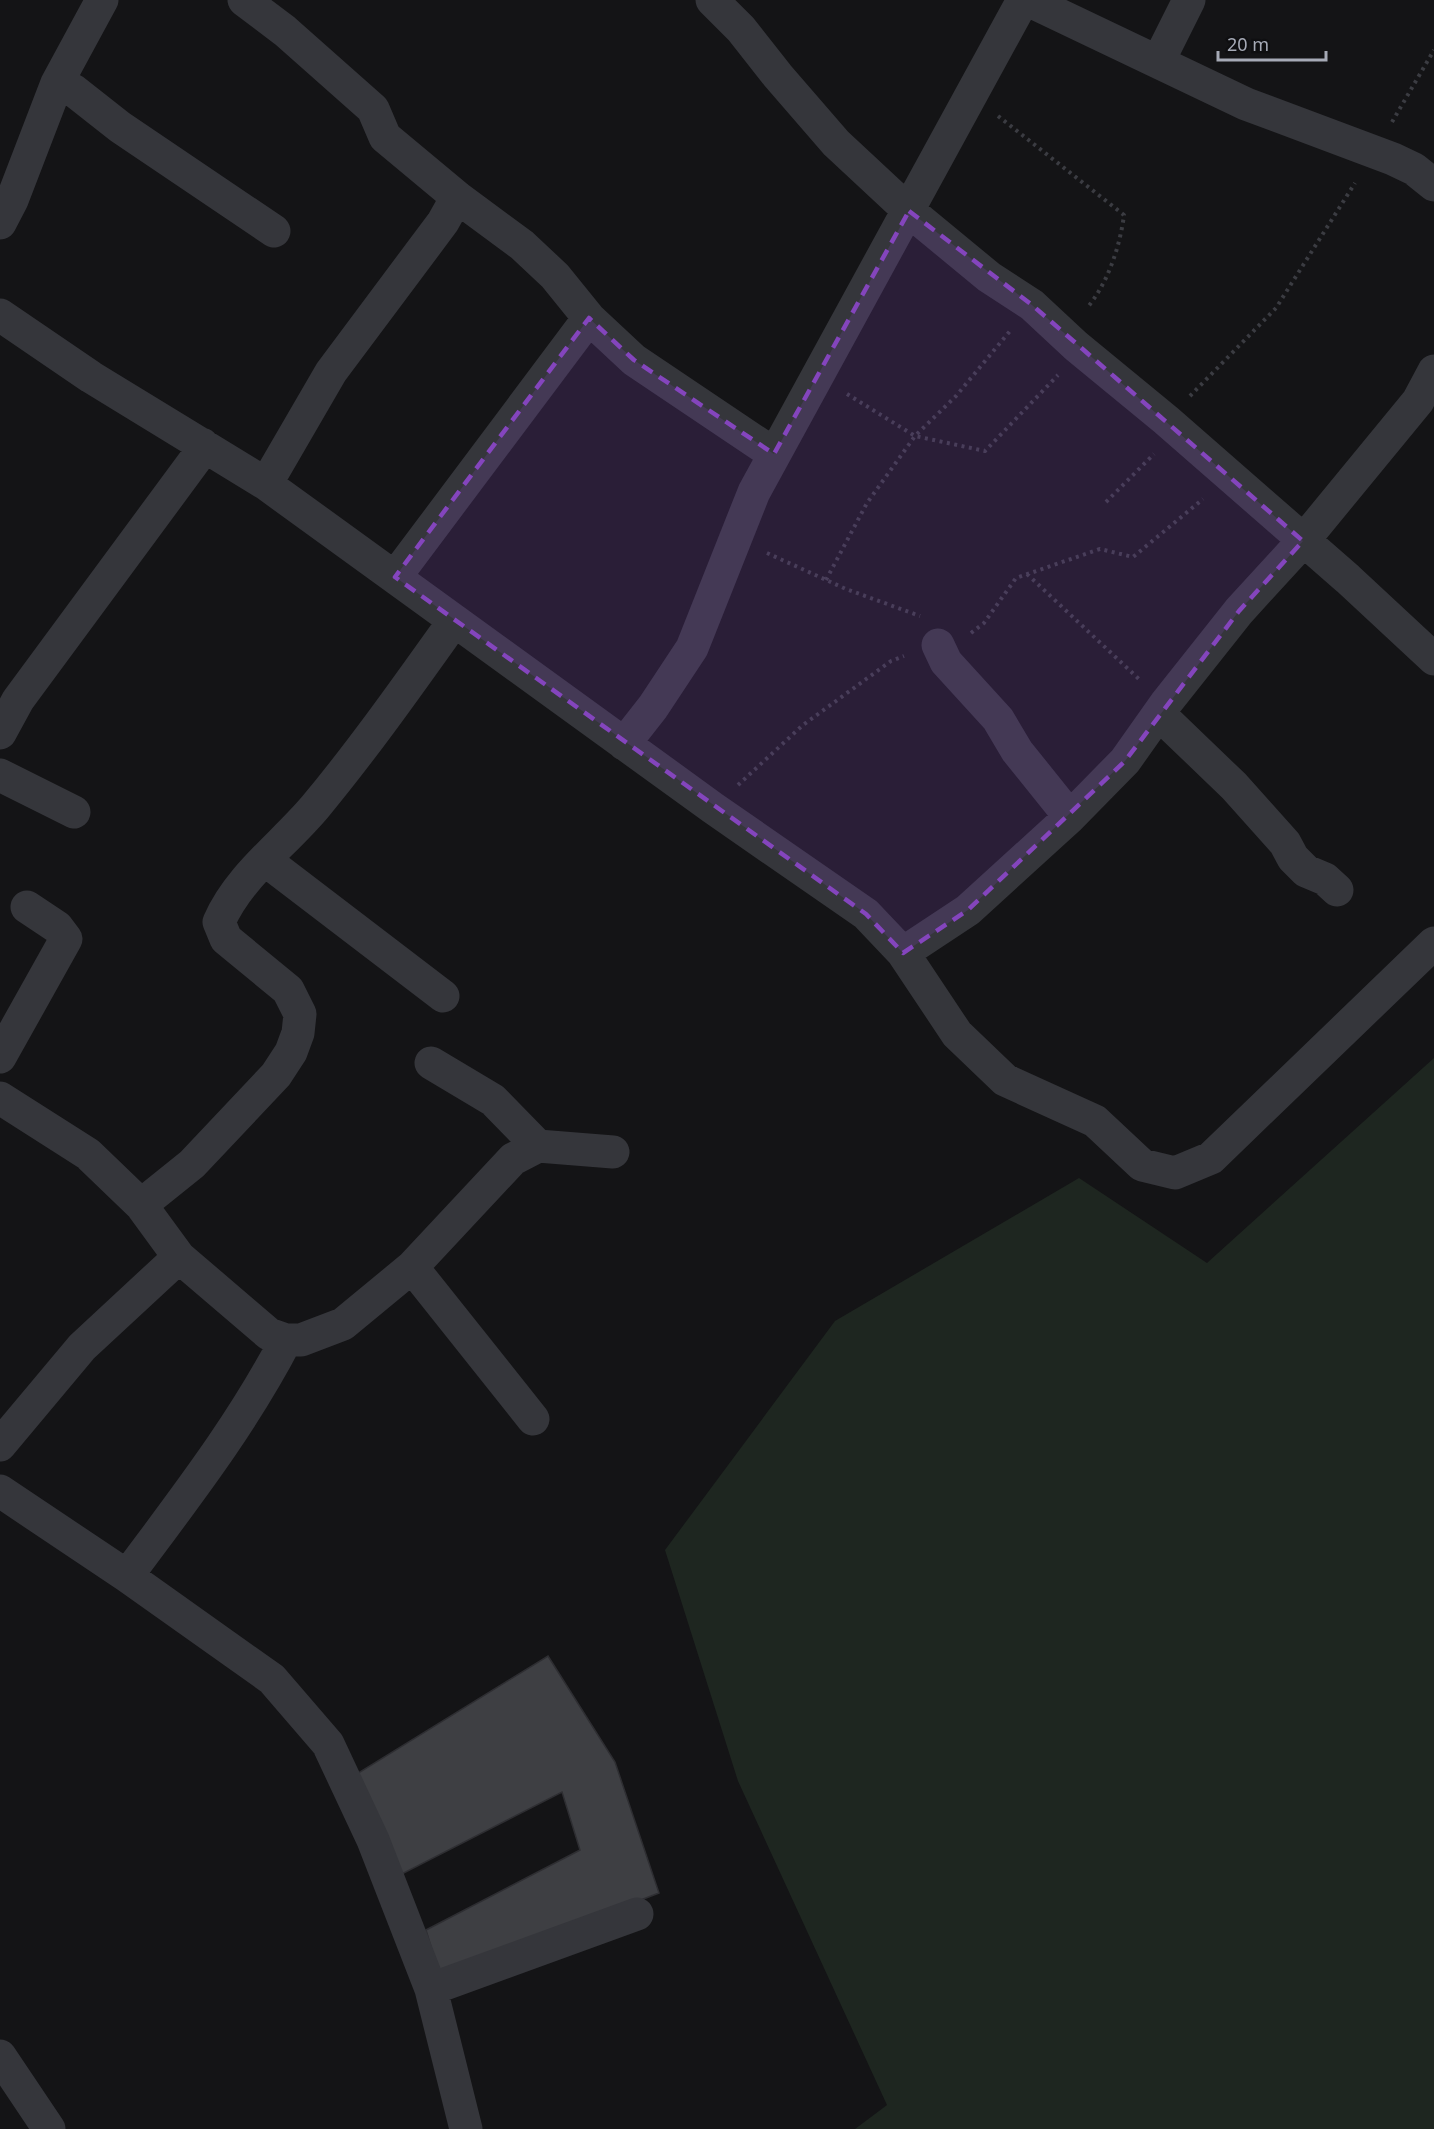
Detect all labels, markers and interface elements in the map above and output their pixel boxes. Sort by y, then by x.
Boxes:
scale bar [1218,24,1326,62]
text: 20 m [1227,32,1269,56]

